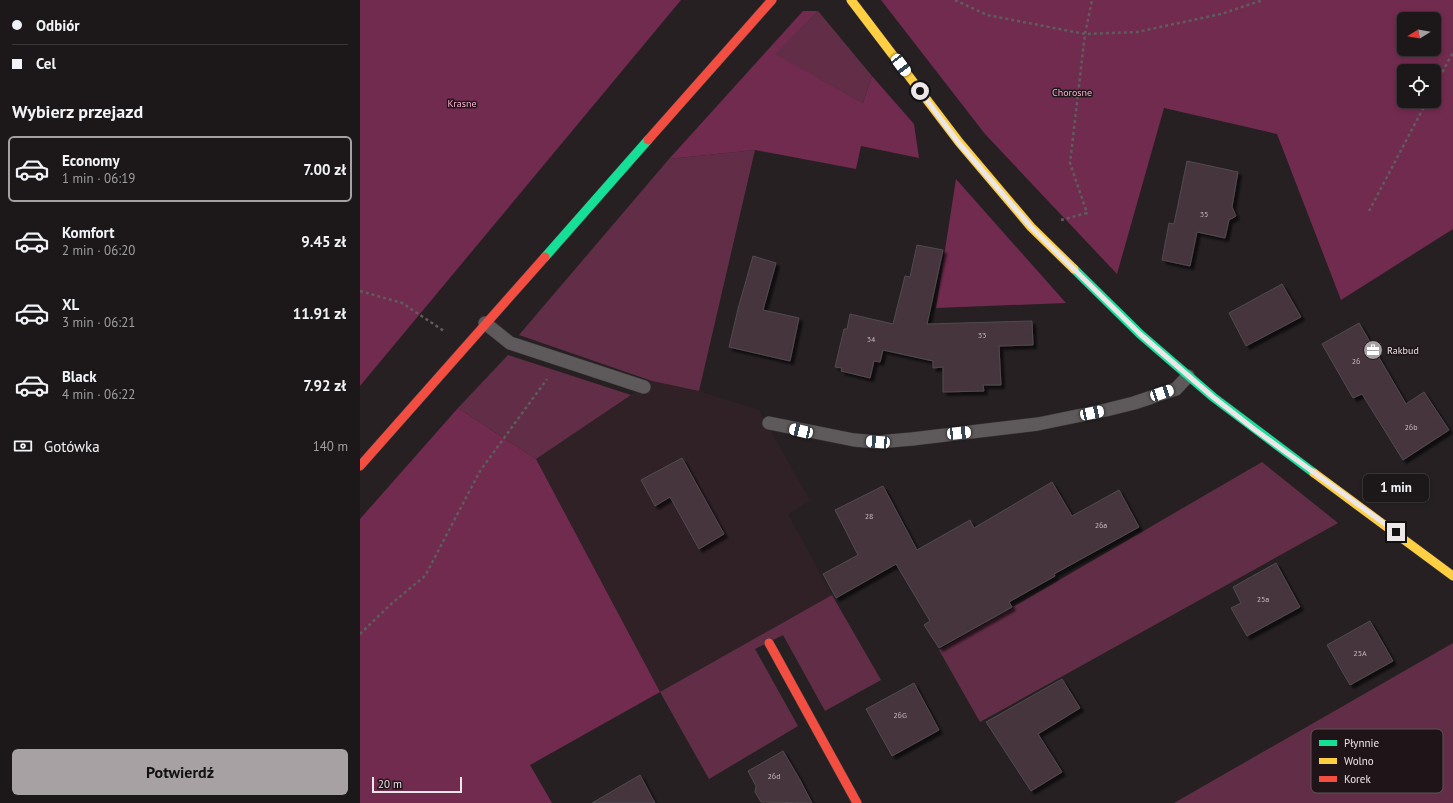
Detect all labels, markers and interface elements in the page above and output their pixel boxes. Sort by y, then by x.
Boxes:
north arrow [1397,12,1441,56]
map controls [1397,12,1441,108]
text: Odbiór [36,16,80,35]
car [889,52,913,78]
text: Cel [36,54,56,73]
button: locate [1397,64,1441,108]
route start [911,82,929,100]
park label: Chorosne [1052,86,1092,99]
park label: Krasne [448,97,476,110]
text: Wybierz przejazd [12,100,143,123]
icon: car [14,151,50,187]
text: Economy [62,151,120,170]
text: 7.00 zł [303,160,346,179]
text: 1 min · 06:19 [62,170,135,187]
house number: 35 [1200,209,1208,219]
icon: car [14,223,50,259]
text: Komfort [62,223,114,242]
text: 9.45 zł [301,232,346,251]
text: 2 min · 06:20 [62,242,135,259]
icon: car [14,295,50,331]
text: XL [62,295,79,314]
text: 11.91 zł [293,304,346,323]
text: 3 min · 06:21 [62,314,135,331]
house number: 33 [978,330,986,340]
house number: 34 [867,334,876,344]
office icon: Rakbud [1362,339,1384,361]
place label: Rakbud [1387,344,1419,357]
house number: 26 [1352,356,1360,366]
icon: car [14,367,50,403]
text: Black [62,367,97,386]
text: 7.92 zł [303,376,346,395]
car [1149,383,1175,403]
text: 4 min · 06:22 [62,386,135,403]
car [1079,405,1105,421]
car [788,422,814,440]
house number: 26b [1404,422,1418,432]
car [946,426,972,440]
icon: cash [12,435,34,457]
car [866,435,890,449]
text: Gotówka [44,437,100,456]
text: 140 m [313,438,348,455]
callout: 1 min [1363,474,1429,502]
text: 1 min [1380,479,1412,496]
house number: 28 [865,511,873,521]
house number: 26a [1095,520,1107,530]
route end [1387,523,1405,541]
house number: 25a [1257,594,1269,604]
house number: 25A [1353,648,1367,658]
house number: 26G [893,710,907,720]
legend [1311,729,1443,793]
text: Płynnie [1344,736,1379,750]
button: Potwierdź [12,749,348,795]
text: Wolno [1344,754,1374,768]
house number: 26d [767,771,781,781]
text: Korek [1344,772,1371,786]
scale bar [372,775,462,794]
text: 20 m [378,777,402,791]

